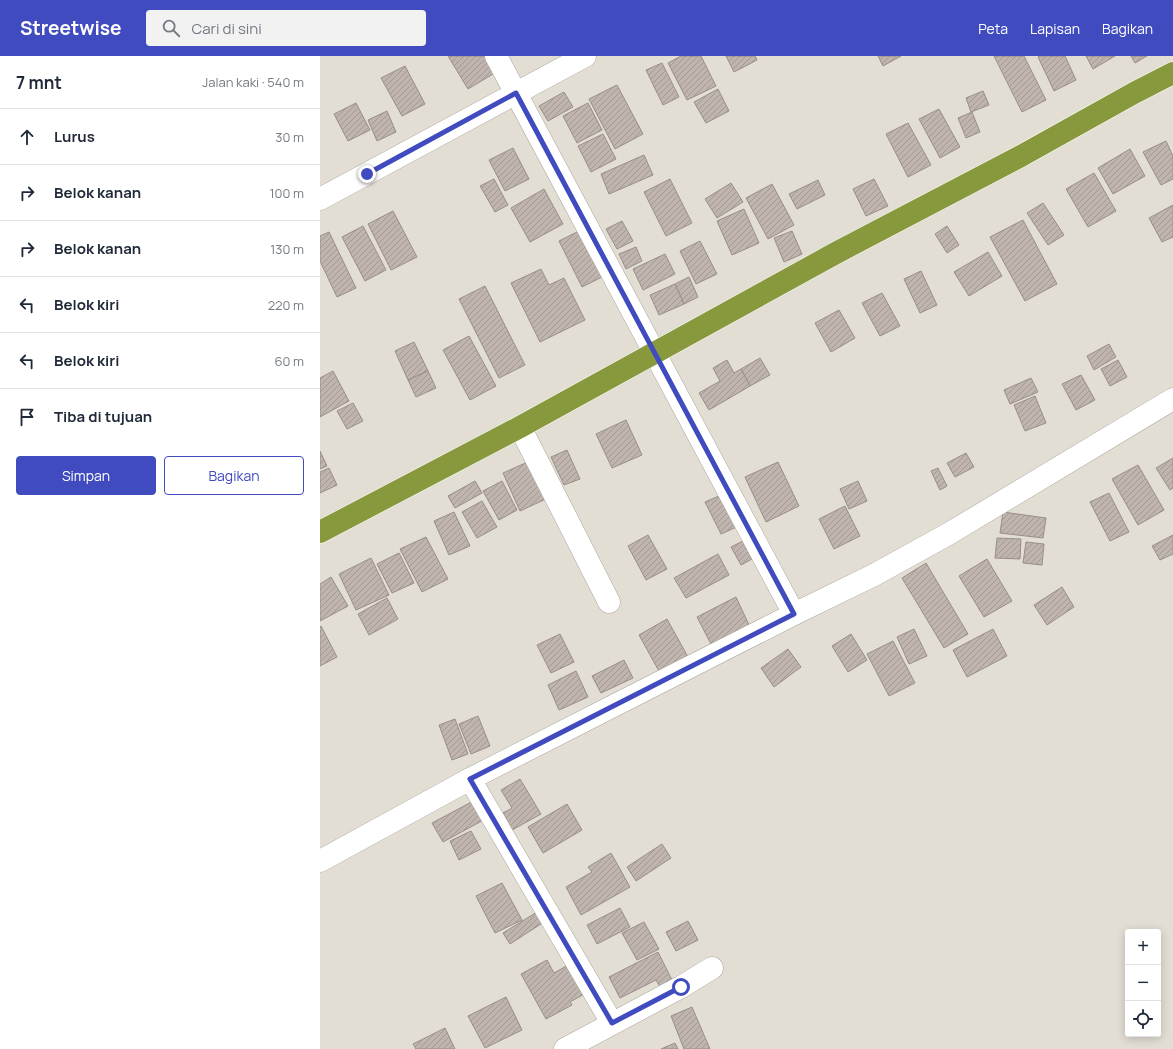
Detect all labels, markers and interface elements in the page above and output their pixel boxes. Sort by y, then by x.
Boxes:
search box [146,10,426,46]
text: Streetwise [20,15,122,41]
icon: search [160,17,182,39]
text: Cari di sini [192,18,262,39]
text: Peta [978,19,1008,38]
text: Lapisan [1030,19,1080,38]
text: Bagikan [1102,19,1153,38]
text: 7 mnt [16,71,62,94]
text: Jalan kaki · 540 m [202,73,304,91]
icon: ahead [16,126,38,148]
text: Lurus [54,126,95,147]
text: 30 m [275,128,304,146]
route end [358,165,376,183]
icon: right [16,182,38,204]
text: Belok kanan [54,182,141,203]
text: 100 m [269,184,304,202]
icon: right [16,238,38,260]
text: Belok kanan [54,238,141,259]
text: 130 m [270,240,304,258]
icon: left [16,294,38,316]
text: Belok kiri [54,294,120,315]
text: 220 m [268,296,304,314]
icon: left [16,350,38,372]
text: Belok kiri [54,350,120,371]
text: 60 m [274,352,304,370]
icon: arrive [16,406,38,428]
text: Tiba di tujuan [54,406,152,427]
button: Simpan [16,456,156,495]
button: Bagikan [164,456,304,495]
map controls [1125,929,1161,1037]
button: + [1125,929,1161,965]
button: − [1125,965,1161,1001]
route start [672,978,690,996]
button: locate [1125,1001,1161,1037]

